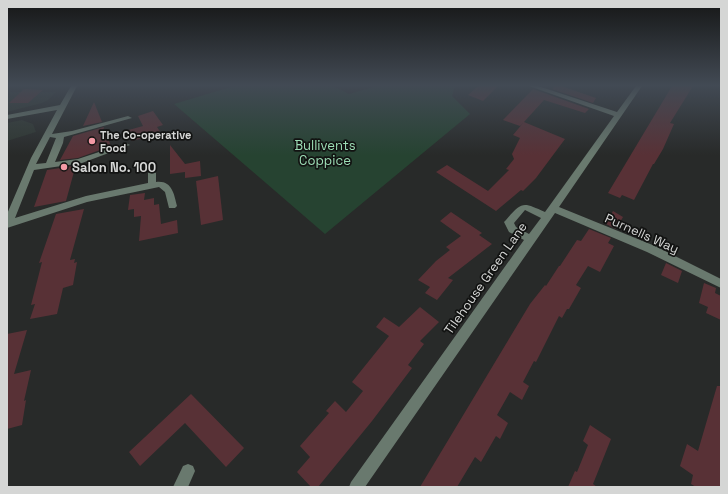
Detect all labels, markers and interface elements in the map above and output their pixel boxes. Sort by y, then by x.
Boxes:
place label: The Co-operative Food [100,128,191,155]
marker: The Co-operative Food [87,136,97,146]
park label: Bullivents Coppice [294,137,356,169]
place label: Salon No. 100 [72,159,156,176]
marker: Salon No. 100 [59,162,69,172]
street label: Purnells Way [602,210,681,257]
street label: Tilehouse Green Lane [440,219,531,338]

